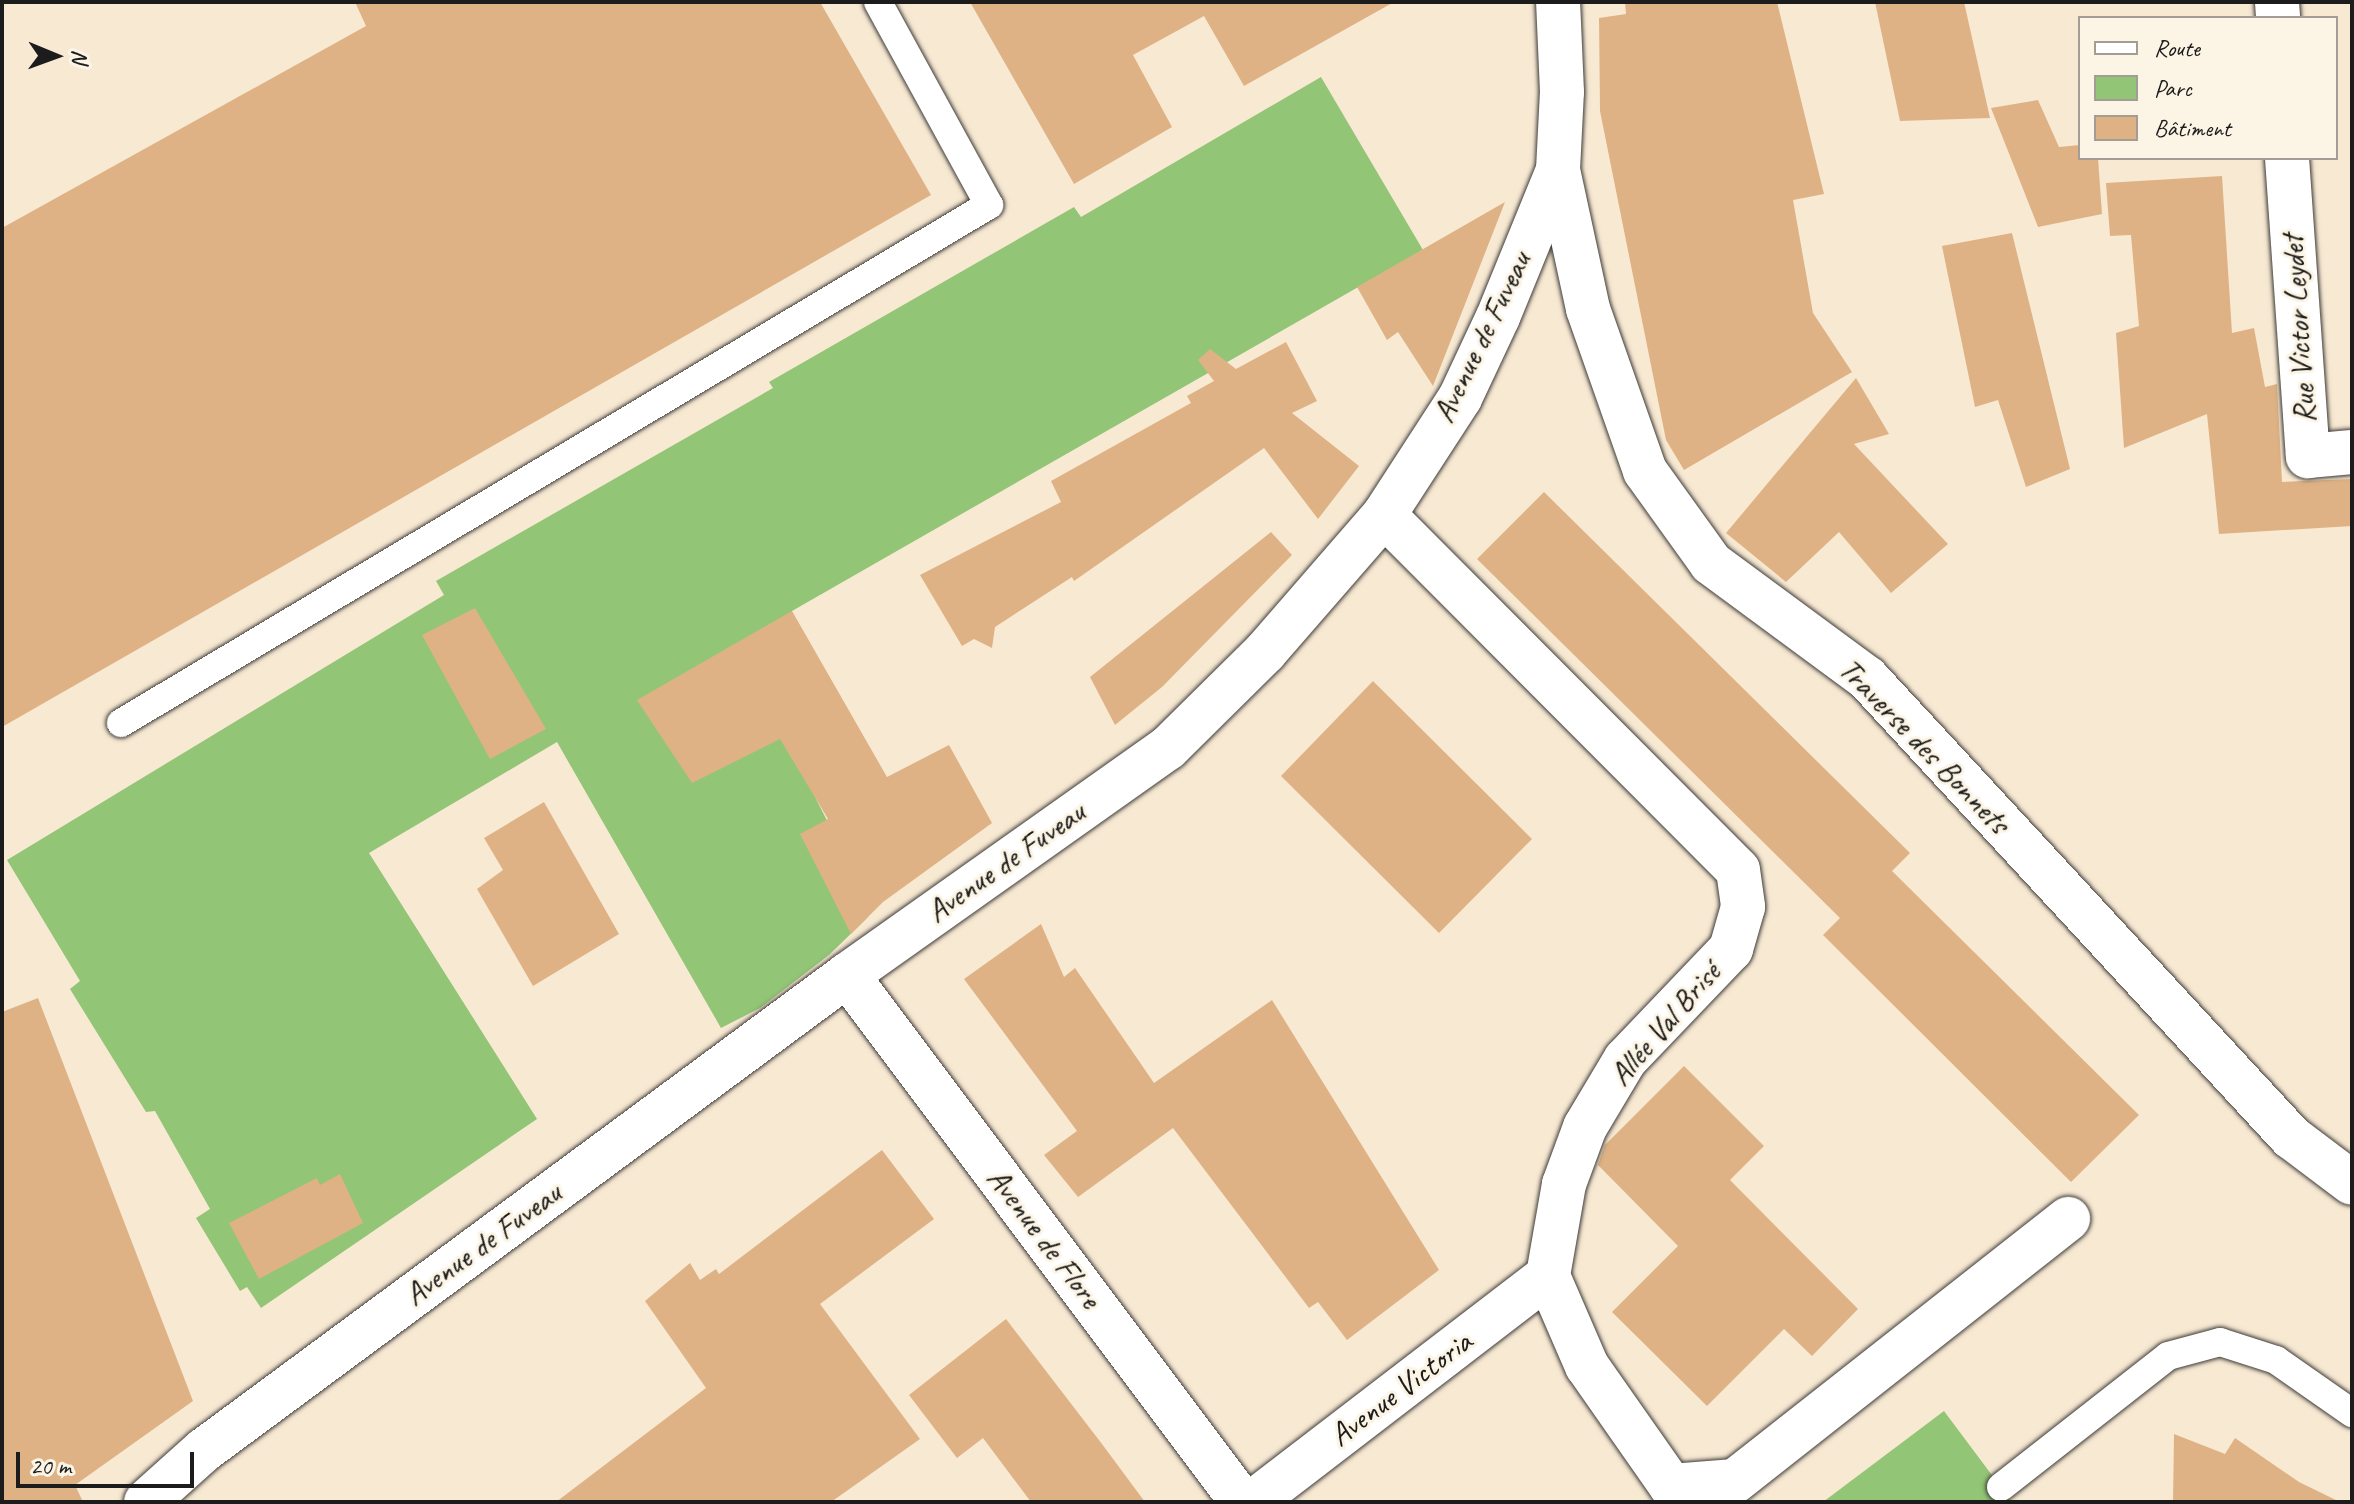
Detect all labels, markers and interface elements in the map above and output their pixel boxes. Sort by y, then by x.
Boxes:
north arrow [16,16,96,96]
legend [2078,16,2338,160]
text: Route [2154,33,2200,63]
text: N [66,49,94,63]
text: Parc [2154,73,2192,103]
text: Bâtiment [2154,113,2231,143]
street label: Rue Victor Leydet [2273,233,2325,425]
street label: Avenue de Fuveau [1424,246,1540,428]
street label: Traverse des Bonnets [1831,650,2017,842]
street label: Avenue de Fuveau [920,794,1092,930]
street label: Allée Val Brisé [1601,954,1729,1094]
street label: Avenue de Flore [979,1160,1109,1316]
street label: Avenue de Fuveau [397,1174,569,1314]
street label: Avenue Victoria [1322,1323,1480,1455]
scale bar [20,1436,198,1486]
text: 20 m [30,1451,71,1481]

